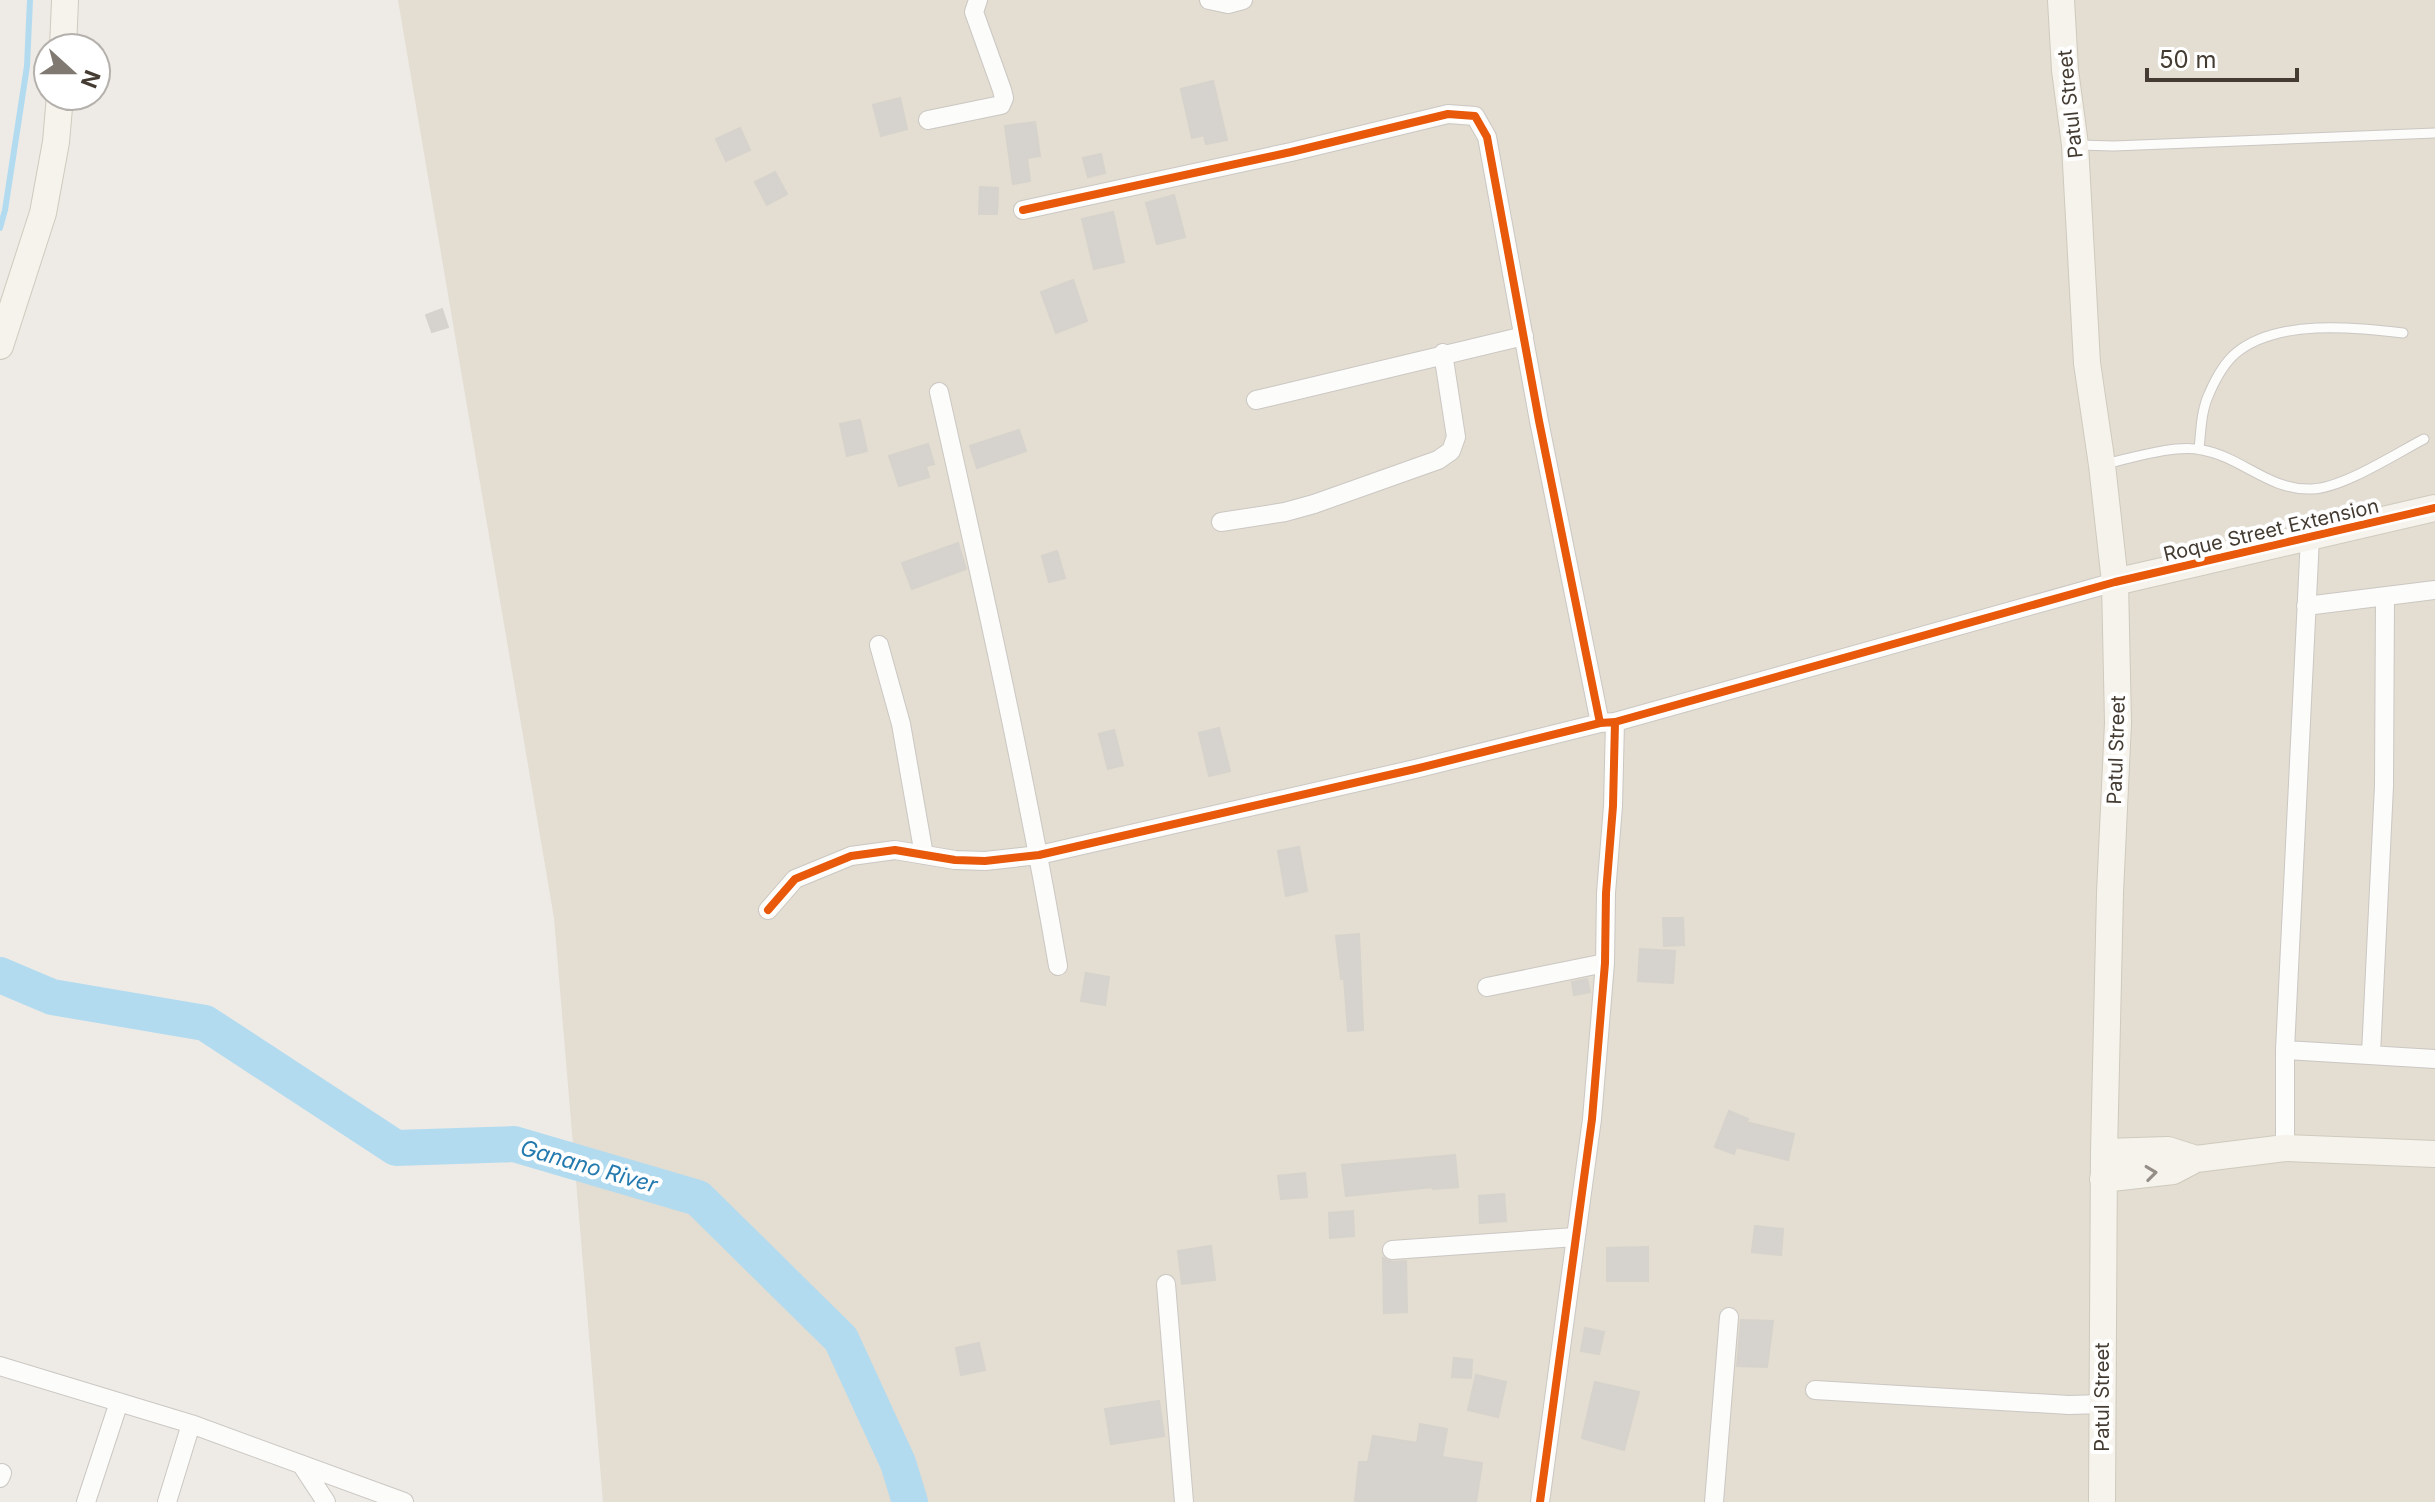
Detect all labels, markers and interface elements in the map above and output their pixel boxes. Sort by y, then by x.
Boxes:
north arrow [32,32,112,112]
scale bar [2147,32,2297,82]
text: 50 m [2159,45,2217,74]
street label: Patul Street [2052,48,2088,160]
text: N [76,67,106,92]
street label: Roque Street Extension [2161,494,2381,566]
street label: Patul Street [2102,695,2130,805]
water label: Ganano River [518,1134,661,1198]
one-way arrow [2145,1165,2158,1182]
street label: Patul Street [2090,1342,2114,1452]

